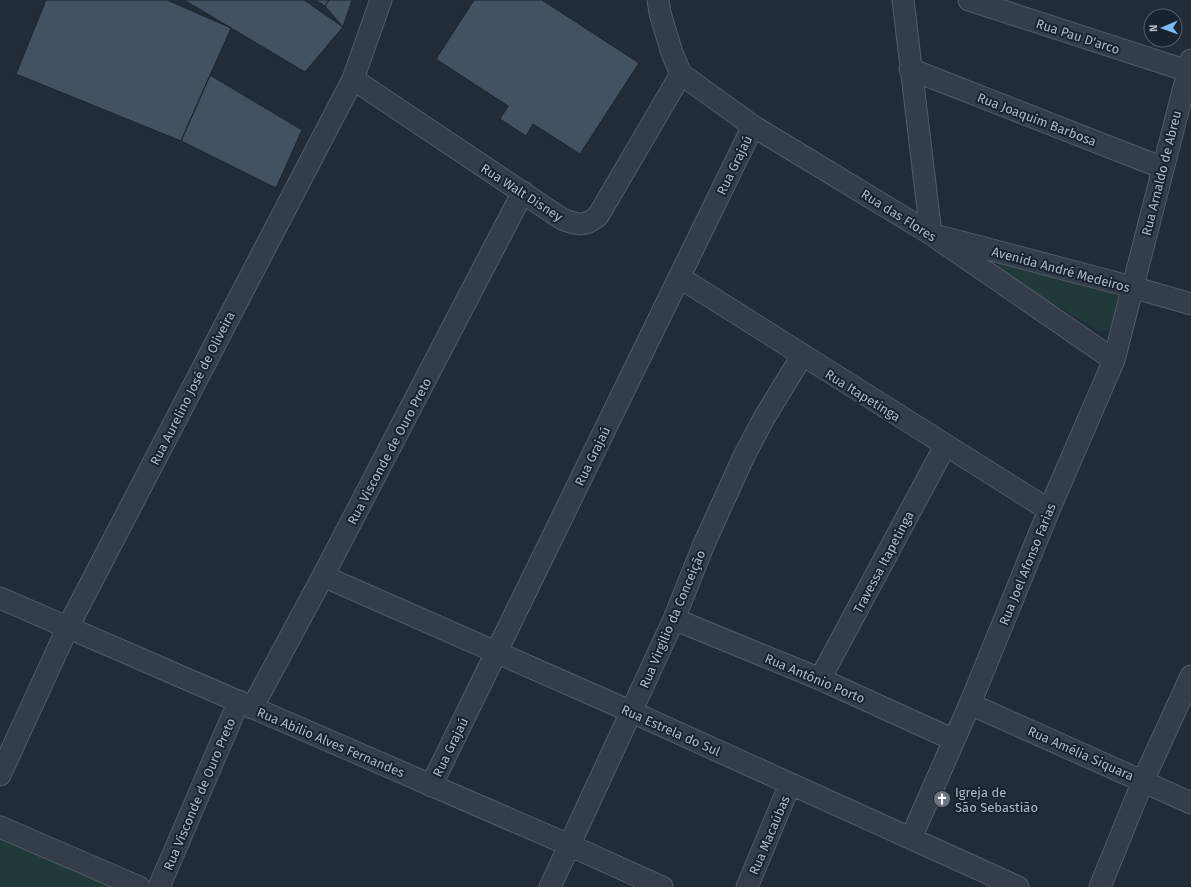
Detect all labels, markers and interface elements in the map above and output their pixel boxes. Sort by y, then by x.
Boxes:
north arrow [1143,8,1183,48]
street label: Rua Pau D'arco [1034,16,1122,57]
text: N [1147,24,1160,32]
street label: Rua Joaquim Barbosa [975,90,1098,149]
street label: Rua Arnaldo de Abreu [1139,109,1184,237]
street label: Rua Grajaú [714,133,755,197]
street label: Rua Walt Disney [478,160,566,225]
street label: Rua das Flores [858,186,939,244]
street label: Avenida André Medeiros [990,244,1132,295]
street label: Rua Aurelino José de Oliveira [147,309,238,468]
street label: Rua Itapetinga [822,366,903,425]
street label: Rua Visconde de Ouro Preto [344,375,435,527]
street label: Rua Grajaú [572,424,613,488]
street label: Rua Joel Afonso Farias [996,501,1059,627]
street label: Travessa Itapetinga [850,509,917,616]
street label: Rua Virgilio da Conceição [637,548,708,691]
street label: Rua Antônio Porto [762,651,867,706]
street label: Rua Estrela do Sul [619,702,723,759]
street label: Rua Abilio Alves Fernandes [255,705,407,780]
street label: Rua Grajaú [430,715,471,779]
street label: Rua Visconde de Ouro Preto [161,716,238,873]
street label: Rua Amélia Siquara [1025,723,1136,784]
place label: Igreja de São Sebastião [955,785,1038,815]
church icon: Igreja de São Sebastião [932,789,952,809]
street label: Rua Macaúbas [746,793,793,877]

